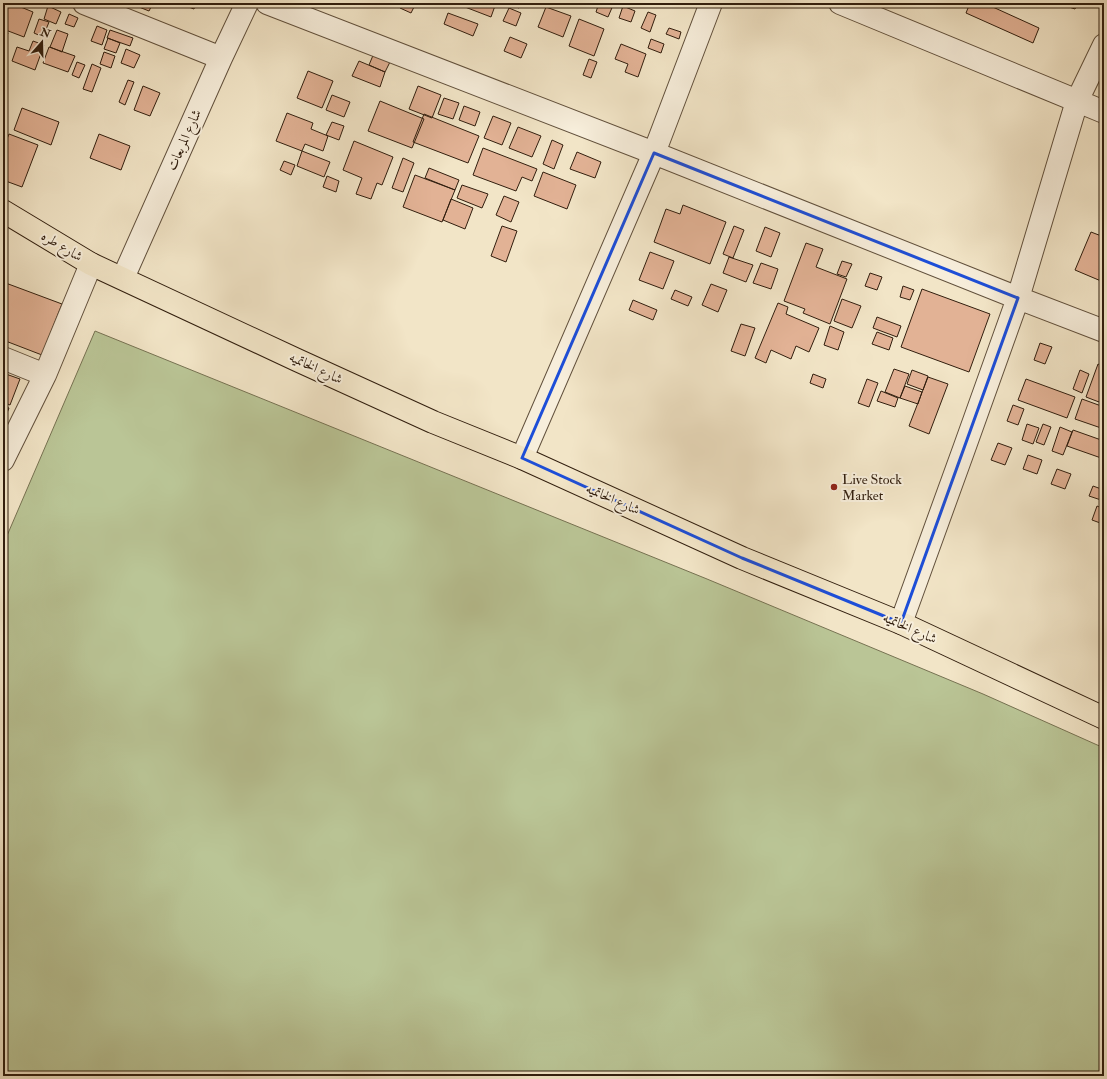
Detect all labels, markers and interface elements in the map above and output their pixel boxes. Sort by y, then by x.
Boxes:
north arrow [22,22,62,62]
text: N [37,25,53,41]
street label: شارع المربعات [163,107,208,174]
street label: شارع طره [37,227,86,268]
street label: شارع الخاتميه [285,348,346,391]
place label: Live Stock Market [842,471,902,504]
street label: شارع الخاتميه [582,480,643,521]
marker: Live Stock Market [829,482,839,492]
street label: شارع الخاتميه [879,609,940,650]

